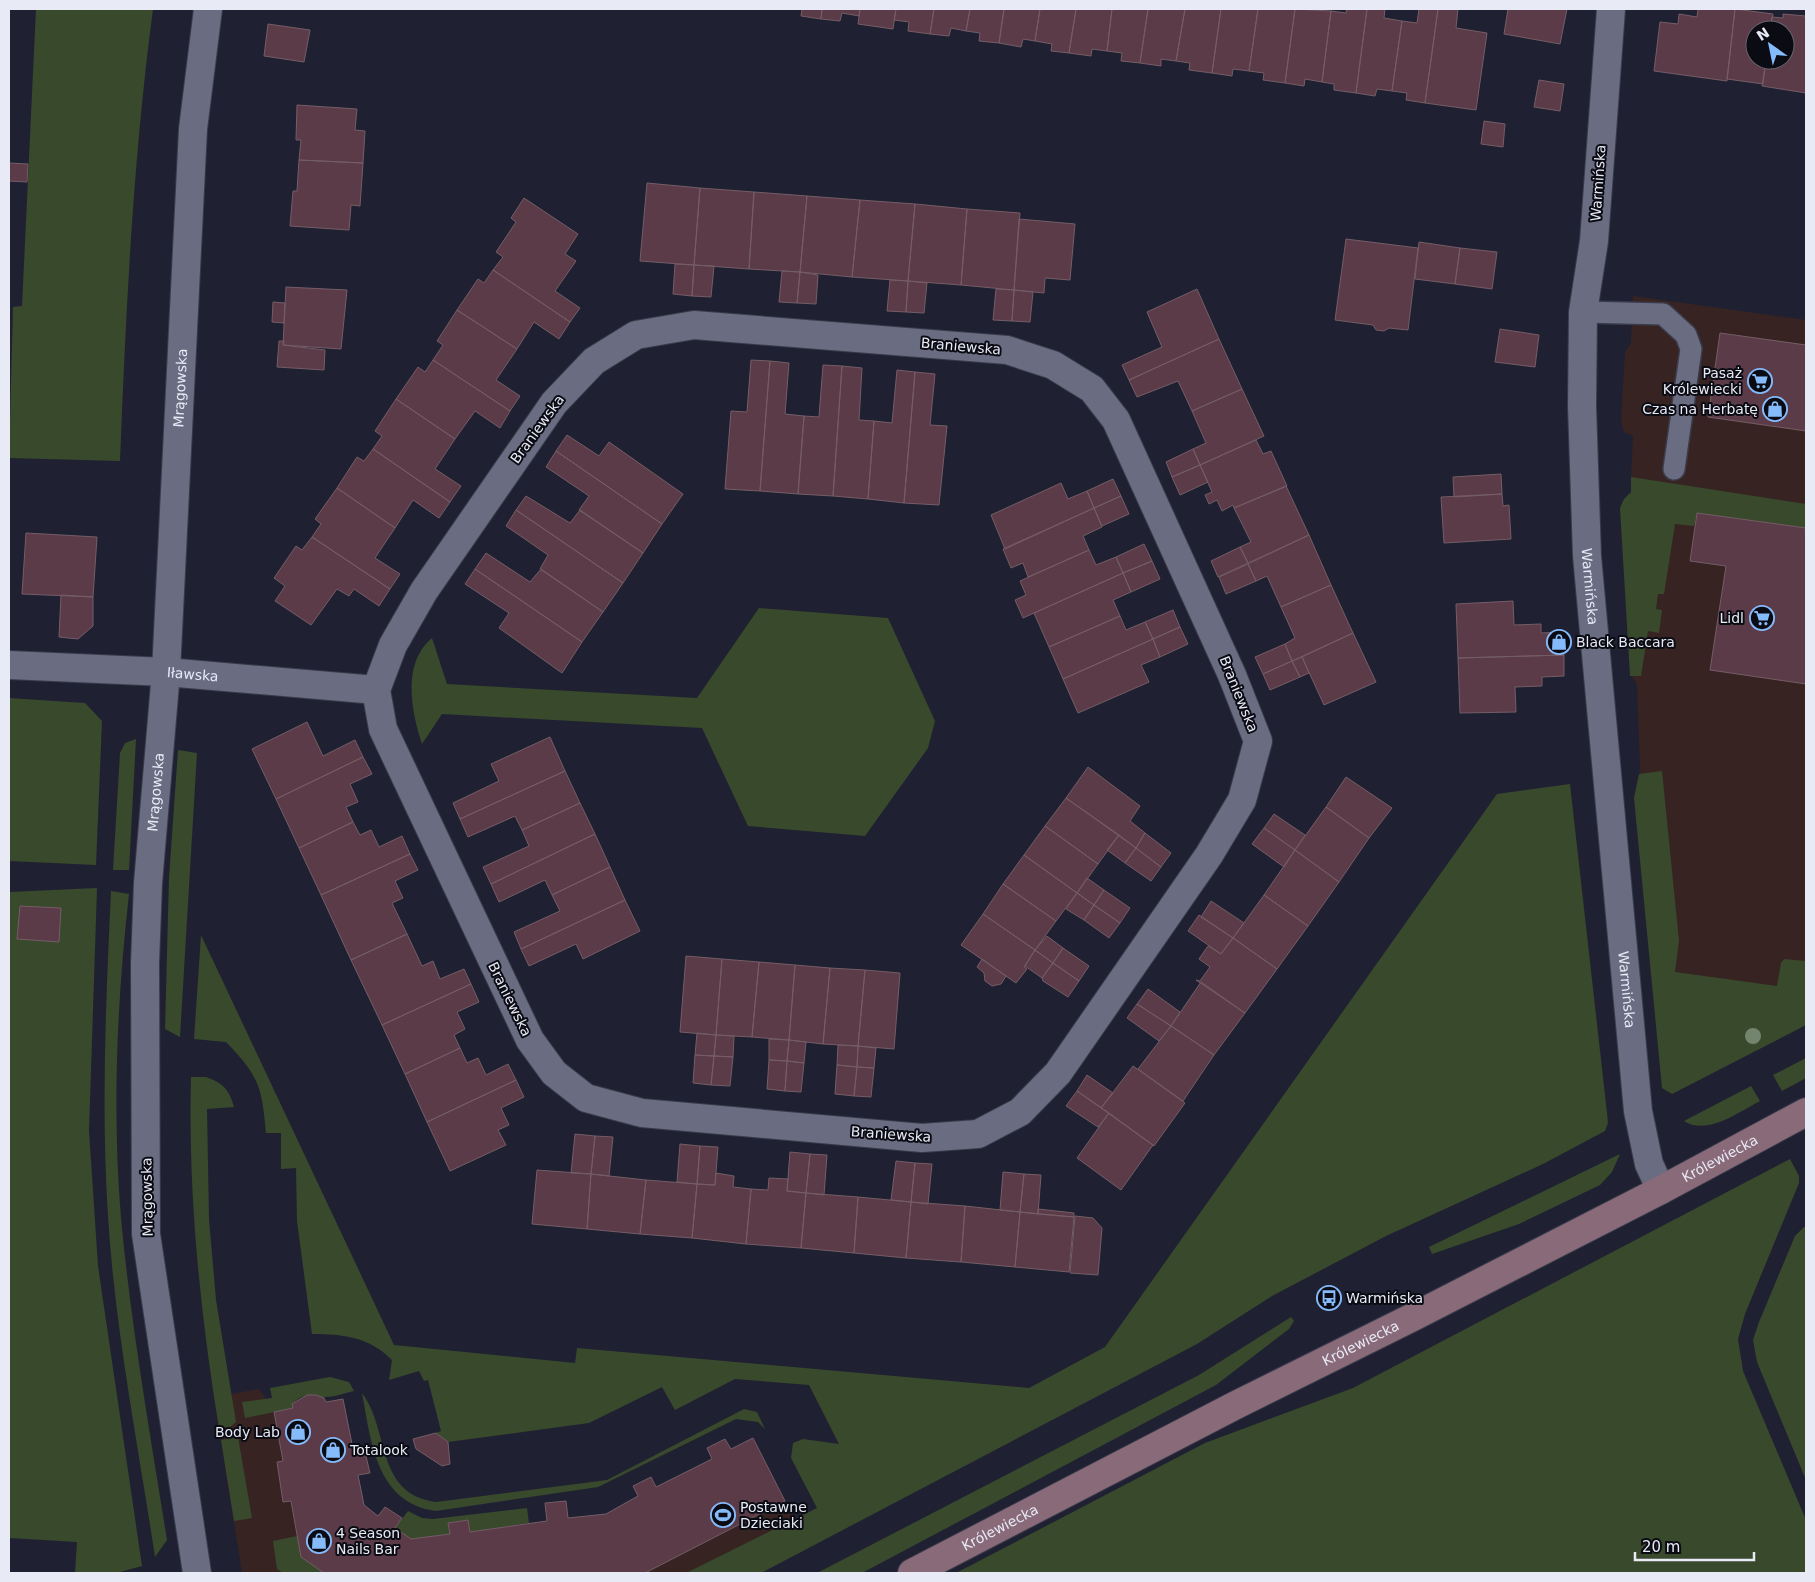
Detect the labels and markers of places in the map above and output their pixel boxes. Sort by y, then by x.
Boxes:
place label: Pasaż Królewiecki [1663,365,1742,397]
supermarket icon: Pasaż Królewiecki [1747,368,1773,394]
shop icon: Czas na Herbatę [1762,396,1788,422]
place label: Czas na Herbatę [1642,401,1758,417]
supermarket icon: Lidl [1749,605,1775,631]
place label: Lidl [1720,610,1744,626]
shop icon: Black Baccara [1546,629,1572,655]
place label: Black Baccara [1576,634,1675,650]
bus stop icon: Warmińska [1316,1285,1342,1311]
place label: Warmińska [1346,1290,1423,1306]
shop icon: Body Lab [285,1419,311,1445]
place label: Body Lab [215,1424,280,1440]
shop icon: Totalook [320,1437,346,1463]
place label: Totalook [349,1442,409,1458]
place label: Postawne Dzieciaki [740,1499,807,1531]
sports icon: Postawne Dzieciaki [710,1502,736,1528]
place label: 4 Season Nails Bar [336,1525,400,1557]
shop icon: 4 Season Nails Bar [306,1528,332,1554]

